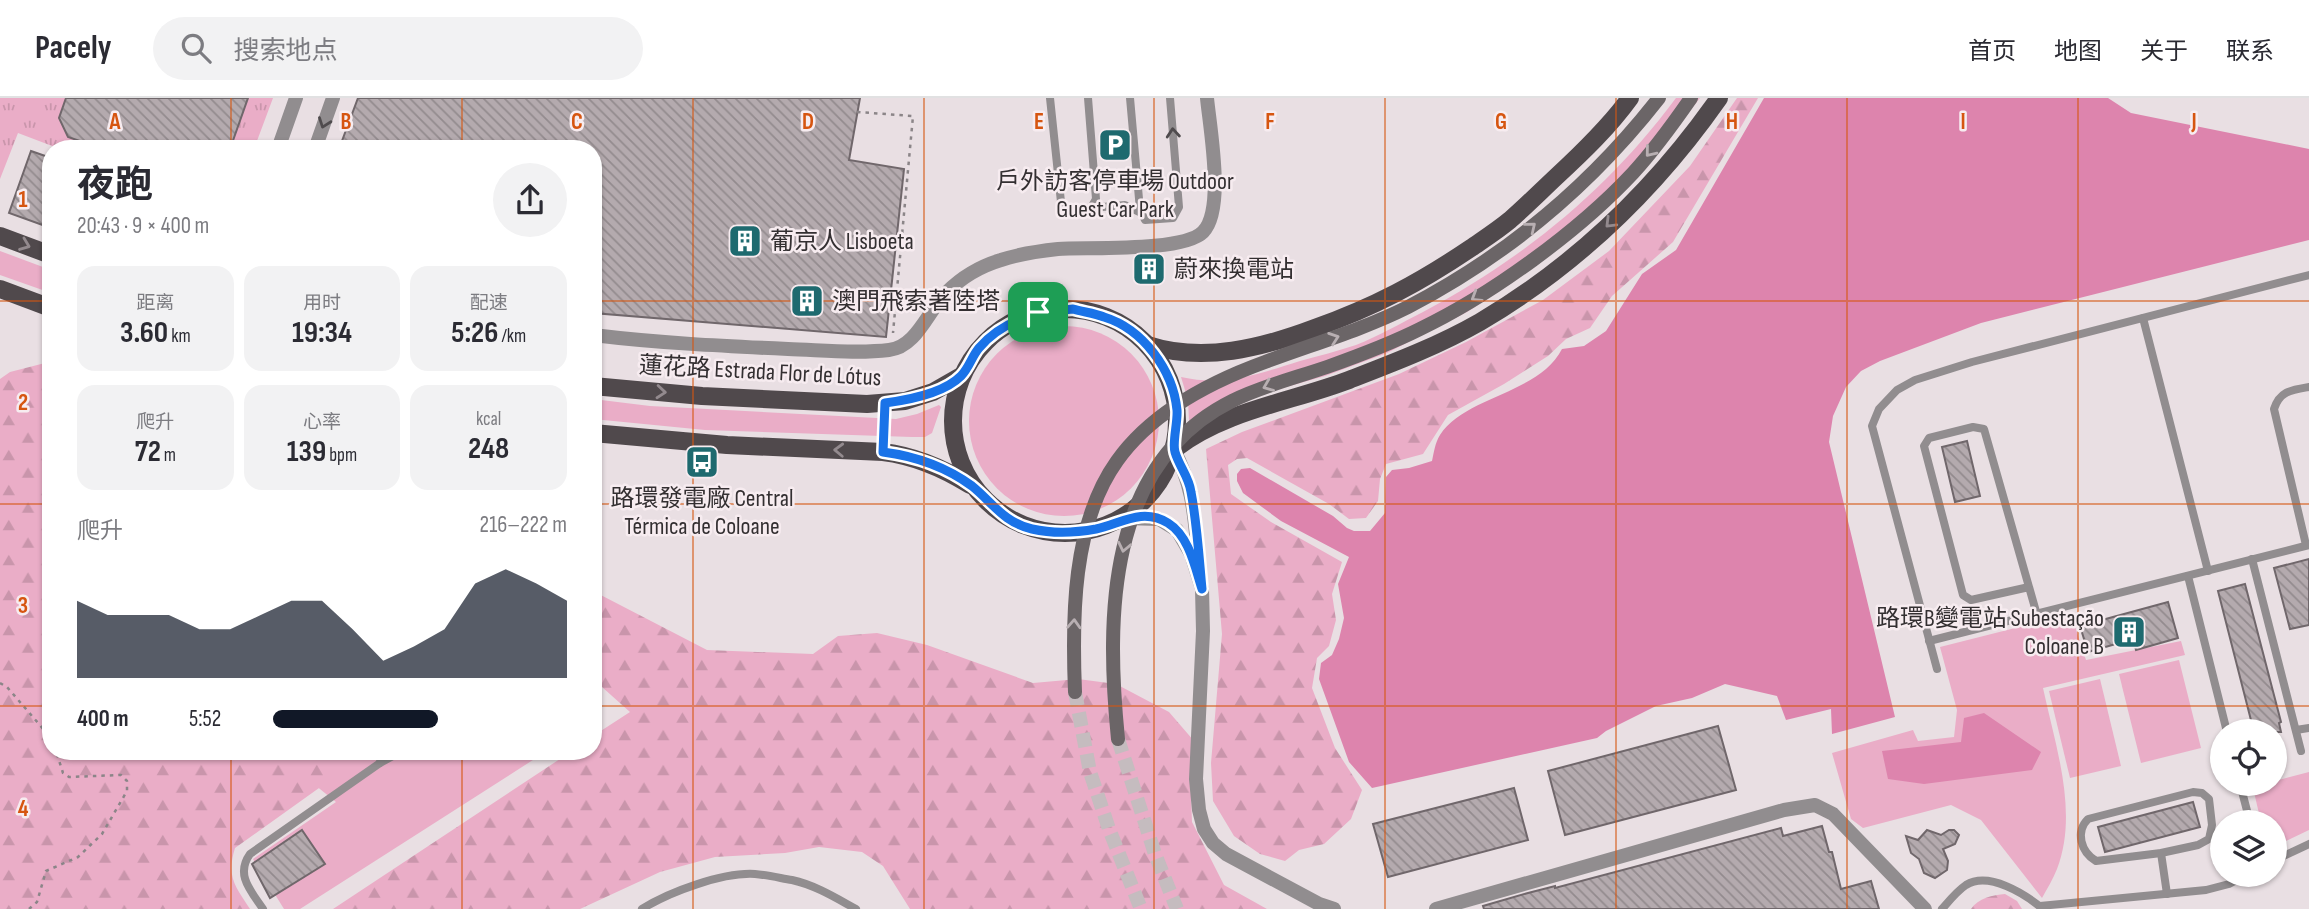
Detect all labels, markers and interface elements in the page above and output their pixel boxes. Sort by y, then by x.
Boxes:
search box [153,17,643,80]
text: Pacely [35,28,111,68]
icon: search [177,29,215,67]
text: 搜索地点 [233,36,337,67]
text: 首页 [1968,37,2016,66]
text: 地图 [2054,37,2102,66]
text: 关于 [2140,37,2188,66]
text: 联系 [2226,37,2274,66]
text: A [109,108,122,136]
text: B [341,108,352,136]
text: C [571,108,583,136]
text: D [802,108,814,136]
text: E [1034,108,1044,136]
text: F [1265,108,1275,136]
text: G [1495,108,1507,136]
text: H [1726,108,1738,136]
text: I [1960,108,1966,136]
text: J [2190,108,2197,136]
one-way arrow [318,117,332,129]
parking icon: 戶外訪客停車場 Outdoor Guest Car Park [1096,126,1134,164]
one-way arrow [1166,127,1181,138]
one-way arrow [1646,144,1658,157]
text: 夜跑 [77,163,153,208]
button: share [493,163,567,237]
place label: 戶外訪客停車場 Outdoor Guest Car Park [996,167,1234,224]
text: 1 [18,186,28,214]
text: 20:43 · 9 × 400 m [77,212,209,240]
one-way arrow [1605,215,1618,228]
building icon: 葡京人 Lisboeta [726,222,764,260]
one-way arrow [1523,223,1535,236]
place label: 葡京人 Lisboeta [770,227,914,256]
one-way arrow [19,237,31,251]
building icon: 蔚來換電站 [1130,250,1168,288]
place label: 蔚來換電站 [1174,255,1294,284]
building icon: 澳門飛索著陸塔 [788,282,826,320]
pin [1008,282,1068,342]
place label: 澳門飛索著陸塔 [832,287,1000,316]
one-way arrow [1470,288,1483,301]
text: 距离 [136,292,174,315]
text: 用时 [303,292,341,315]
text: 配速 [470,292,508,315]
icon: arrive [1019,293,1057,331]
text: 3.60 [120,315,168,351]
text: 19:34 [292,315,352,351]
text: 5:26 [451,315,498,351]
text: km [168,325,191,348]
text: /km [498,325,526,348]
one-way arrow [1327,332,1339,346]
street label: 蓮花路 Estrada Flor de Lótus [638,351,882,392]
one-way arrow [1262,378,1274,392]
one-way arrow [656,384,667,399]
text: 2 [18,389,28,417]
text: kcal [476,408,501,431]
text: 爬升 [136,411,174,434]
text: 心率 [303,411,341,434]
text: 248 [468,431,509,467]
text: 72 [135,434,161,470]
text: 139 [287,434,326,470]
one-way arrow [834,442,845,457]
bus stop icon: 路環發電廠 Central Térmica de Coloane [683,443,721,481]
text: m [161,444,176,467]
text: bpm [326,444,357,467]
place label: 路環發電廠 Central Térmica de Coloane [611,484,793,541]
text: 216–222 m [480,511,567,539]
text: 爬升 [77,517,123,545]
one-way arrow [1117,541,1132,553]
text: 3 [18,592,28,620]
place label: 路環B變電站 Subestação Coloane B [1876,604,2104,661]
building icon: 路環B變電站 Subestação Coloane B [2110,613,2148,651]
one-way arrow [1067,618,1082,629]
text: 400 m [77,705,128,733]
text: 5:52 [189,705,221,733]
map controls [2210,719,2287,887]
button: locate [2210,719,2287,796]
text: 4 [18,795,29,823]
button: layers [2210,810,2287,887]

